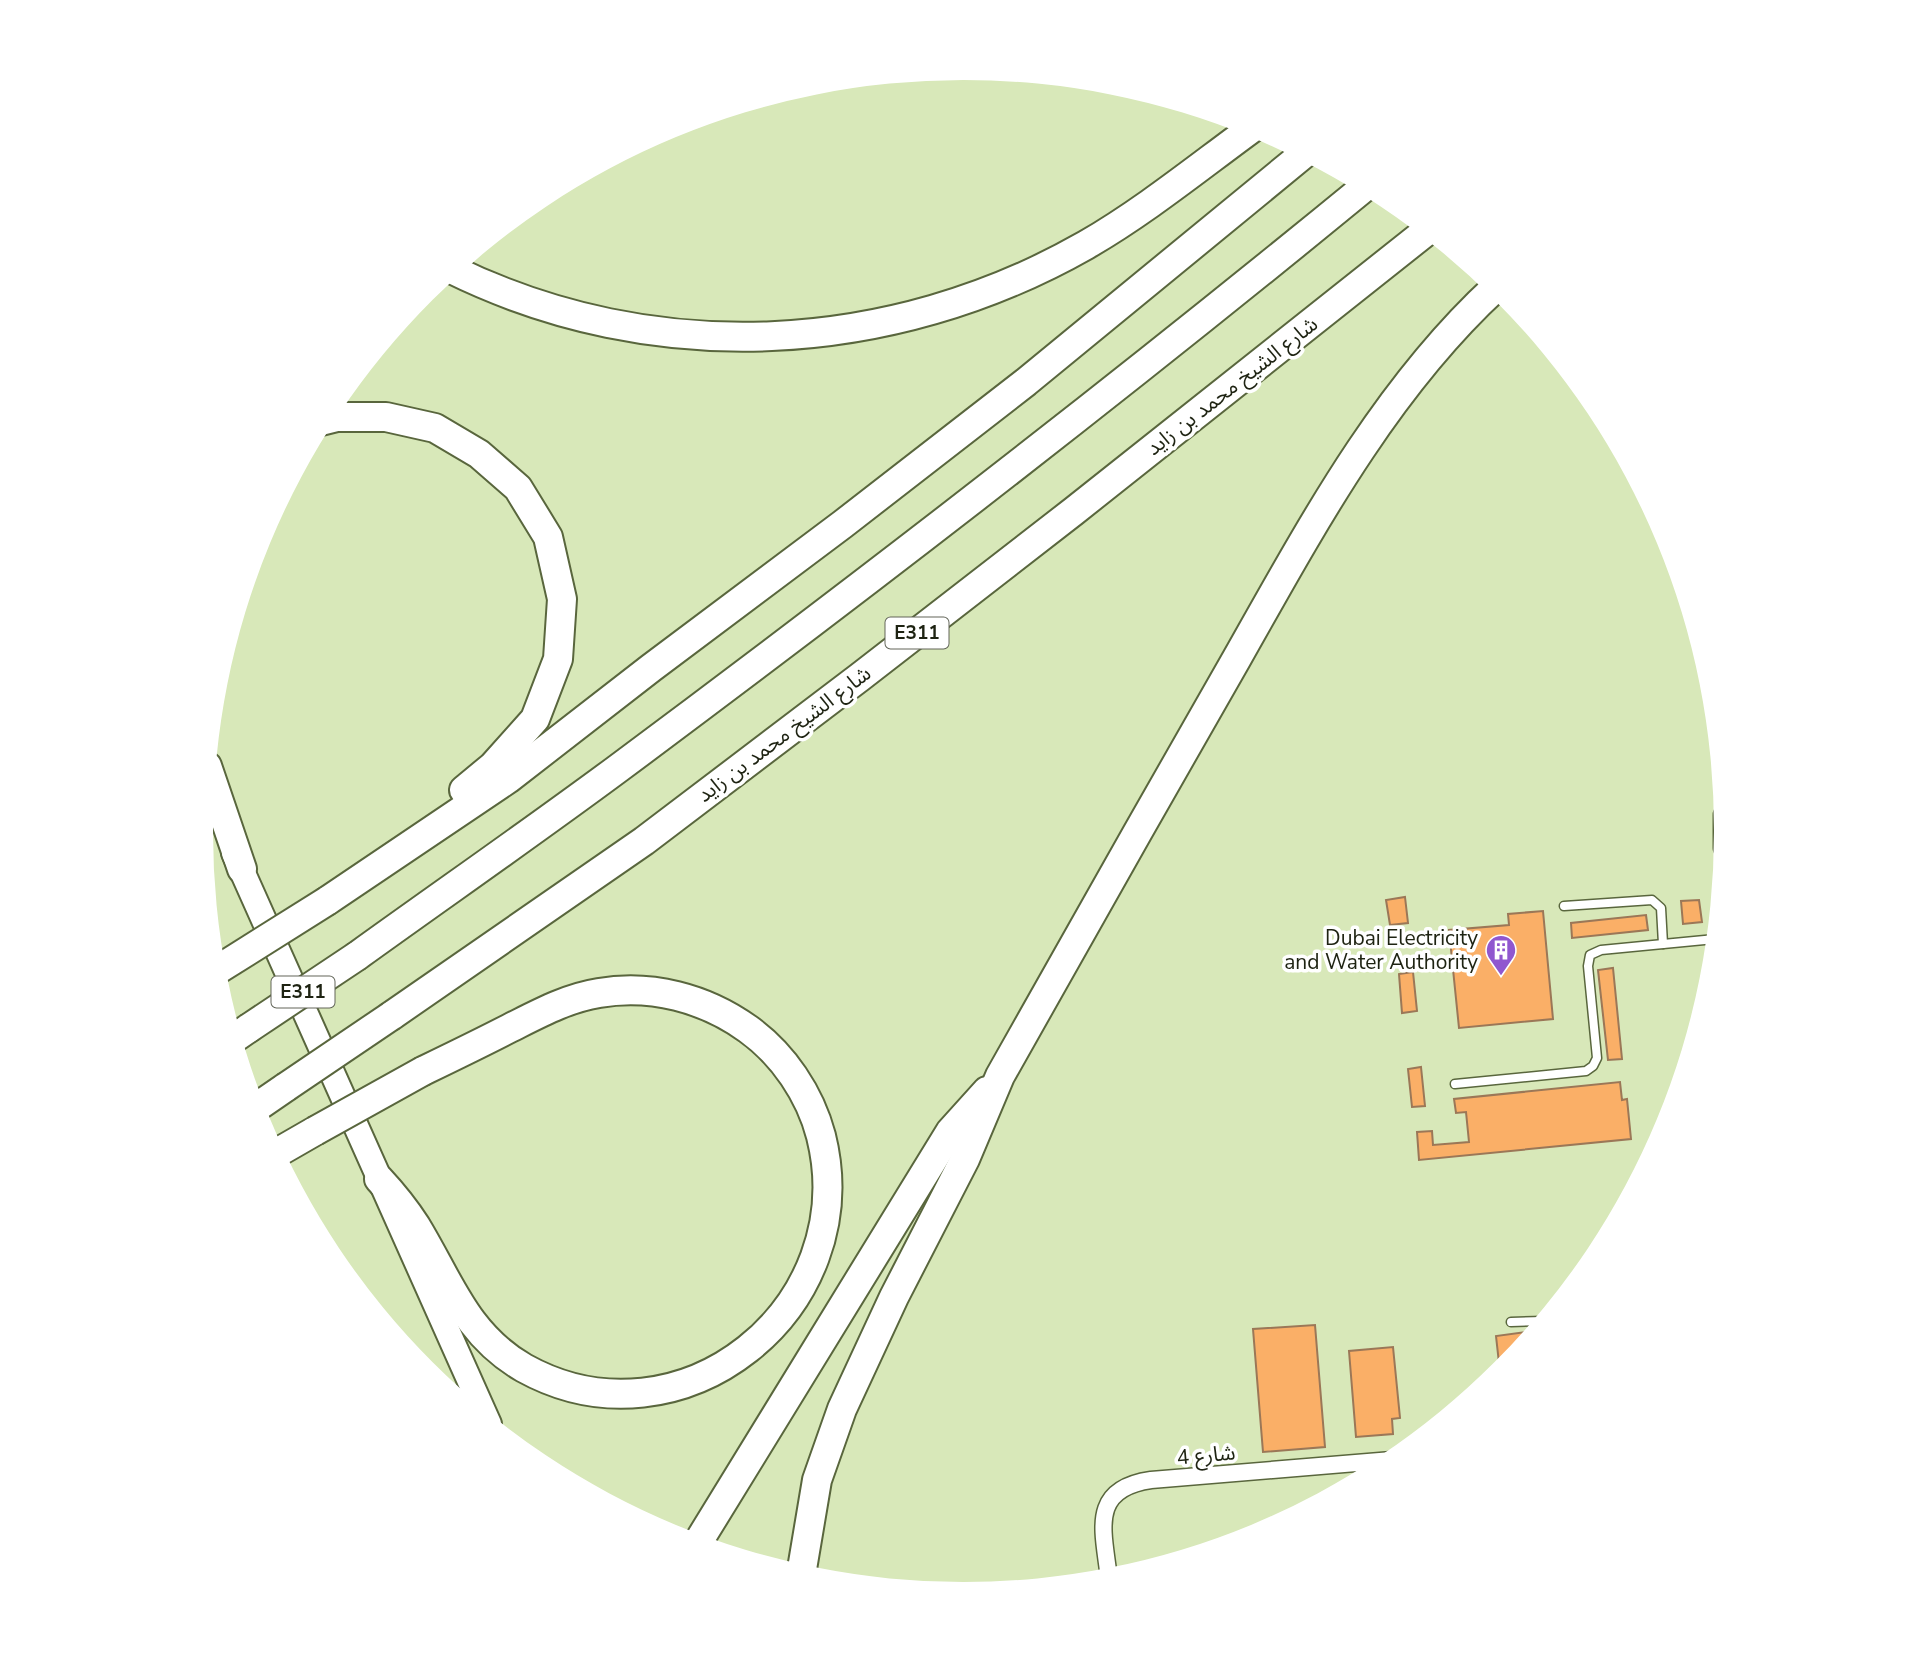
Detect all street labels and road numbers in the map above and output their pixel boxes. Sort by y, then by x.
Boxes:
street label: شارع الشيخ محمد بن زايد [1140,310,1324,463]
road number: E311 [886,618,948,648]
street label: شارع الشيخ محمد بن زايد [691,659,877,809]
road number: E311 [272,976,334,1008]
street label: شارع 4 [1175,1438,1237,1473]

